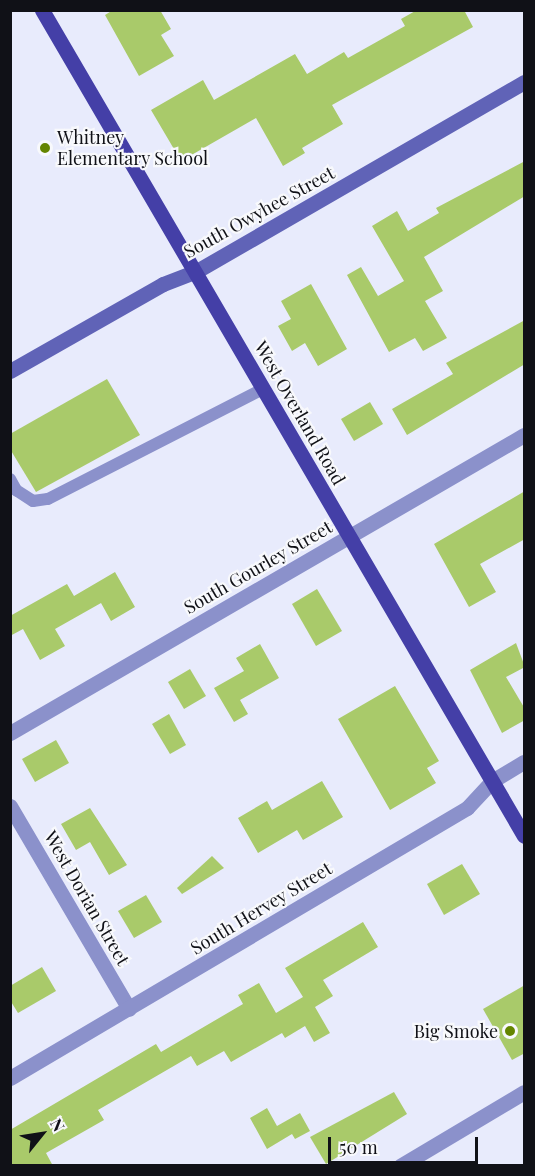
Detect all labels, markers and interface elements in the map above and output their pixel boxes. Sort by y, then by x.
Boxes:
place label: Whitney Elementary School [57,127,209,170]
marker: Whitney Elementary School [38,141,52,155]
street label: South Owyhee Street [180,162,338,262]
street label: West Overland Road [250,337,350,489]
street label: South Gourley Street [180,516,336,618]
street label: West Dorian Street [40,827,134,969]
street label: South Hervey Street [186,857,336,959]
place label: Big Smoke [414,1020,498,1042]
marker: Big Smoke [503,1024,517,1038]
north arrow [12,1104,72,1164]
text: N [46,1114,70,1135]
scale bar [331,1125,481,1163]
text: 50 m [339,1135,378,1159]

